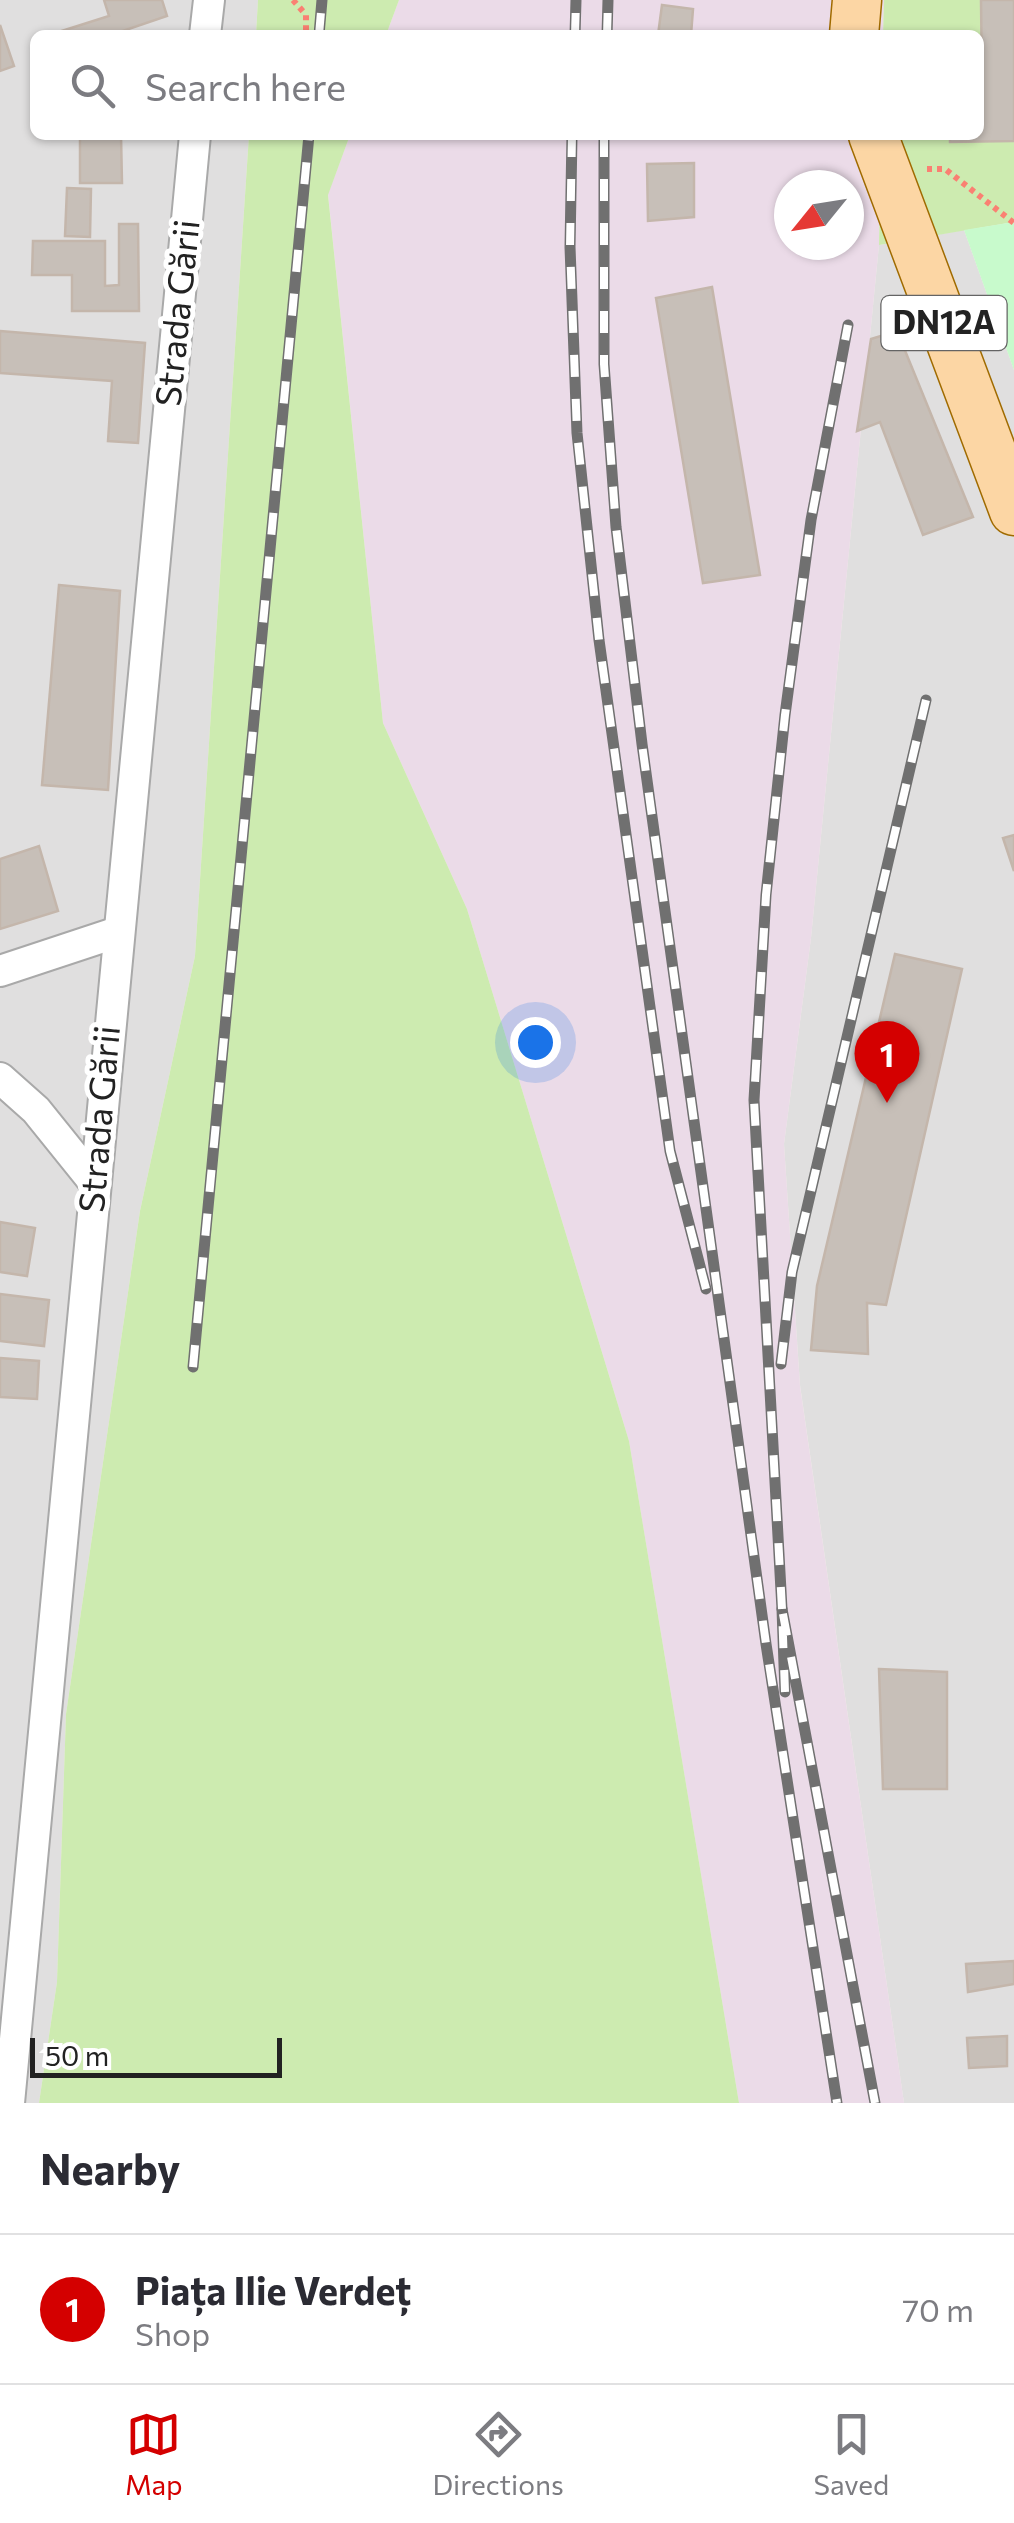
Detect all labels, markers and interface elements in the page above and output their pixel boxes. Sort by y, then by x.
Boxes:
search box [30,30,984,140]
icon: search [65,58,120,113]
text: Search here [145,62,346,109]
north arrow [774,170,864,260]
street label: Strada Gării [144,217,207,408]
road number: DN12A [882,296,1006,350]
your location [510,1017,561,1068]
pin: 1 [854,1020,920,1103]
street label: Strada Gării [68,1024,127,1214]
scale bar [30,2033,282,2078]
text: 50 m [45,2038,109,2072]
text: Nearby [40,2142,180,2194]
text: Piața Ilie Verdeț [135,2266,411,2313]
text: 1 [65,2289,80,2329]
text: 70 m [902,2289,974,2329]
text: Shop [135,2313,210,2353]
tab: Map [125,2407,183,2501]
tab: Directions [432,2407,564,2501]
tab: Saved [814,2407,889,2501]

